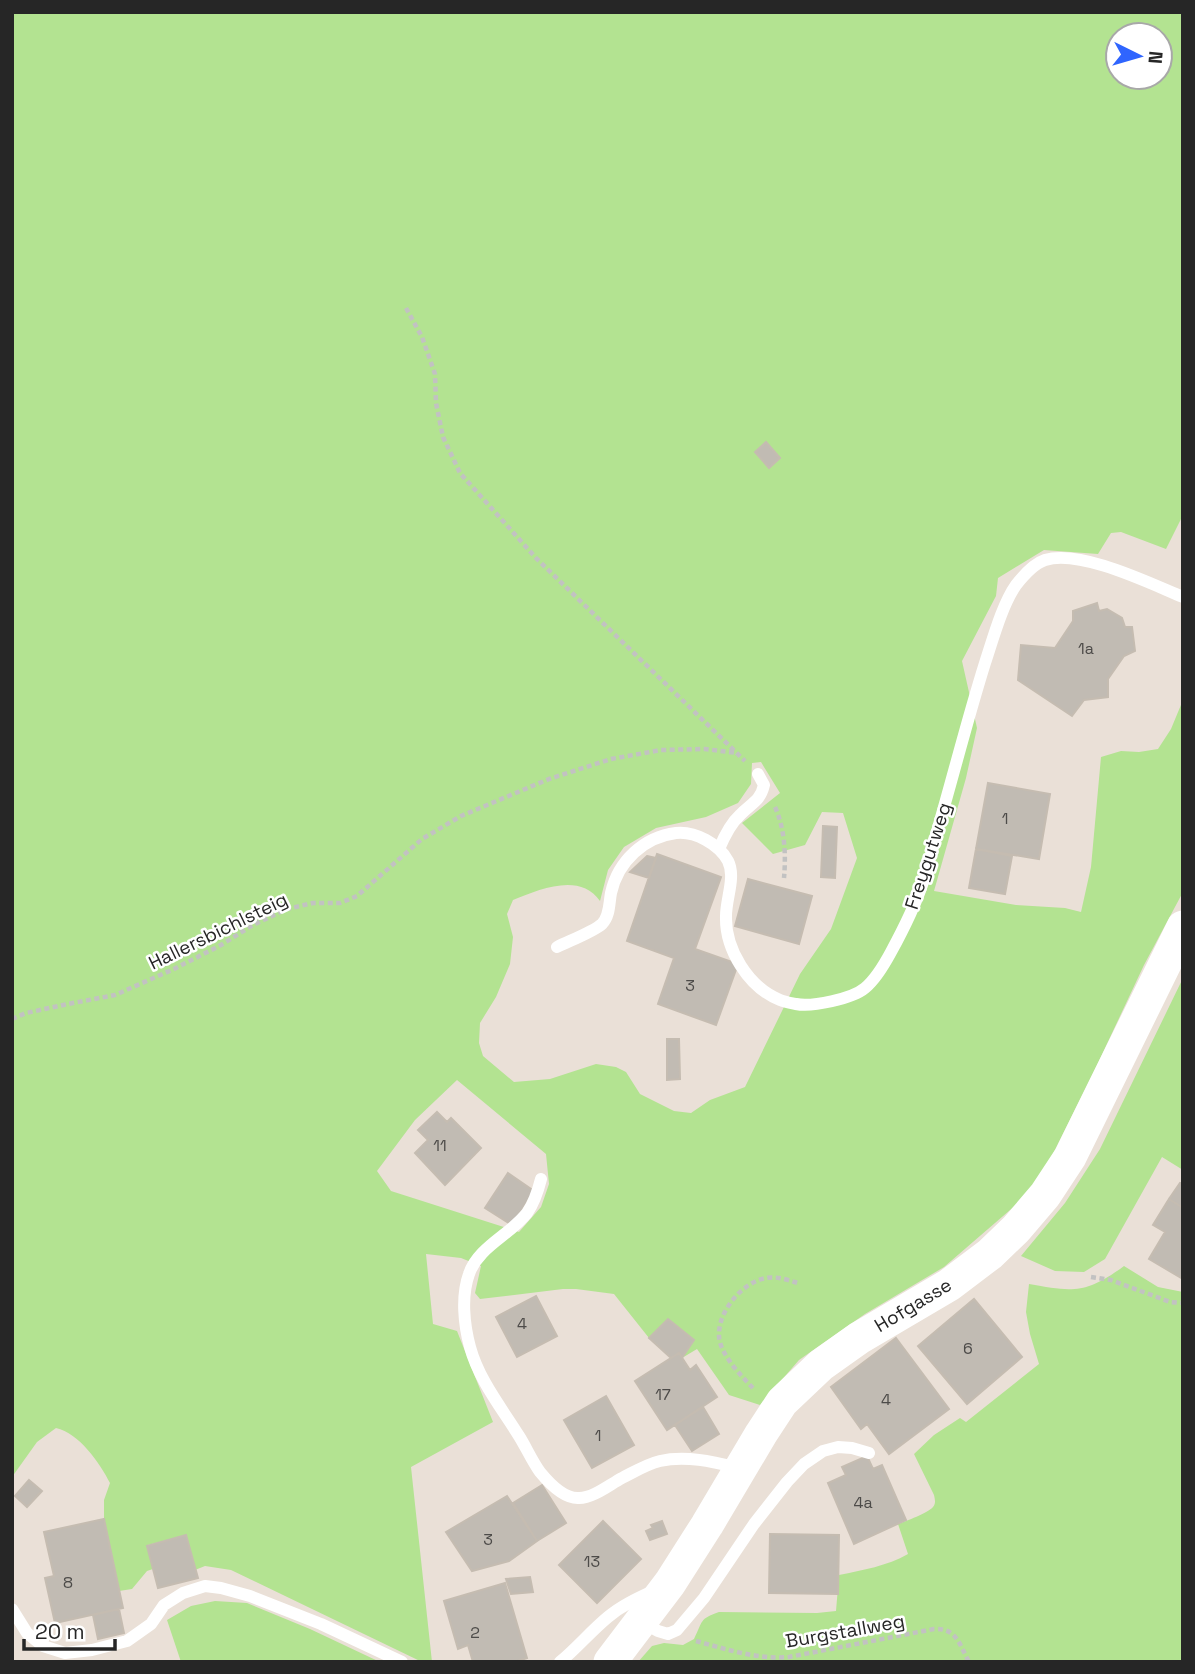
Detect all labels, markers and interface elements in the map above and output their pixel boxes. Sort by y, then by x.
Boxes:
north arrow [1104,21,1174,91]
text: N [1142,50,1168,65]
house number: 1a [1078,638,1094,659]
street label: Freygutweg [899,799,957,913]
house number: 1 [1002,808,1008,829]
street label: Hallersbichlsteig [144,886,292,976]
house number: 3 [685,975,695,996]
house number: 11 [433,1135,447,1156]
street label: Hofgasse [870,1272,956,1338]
house number: 4 [517,1313,527,1334]
house number: 6 [963,1338,973,1359]
house number: 17 [655,1384,671,1405]
house number: 4 [881,1389,891,1410]
house number: 1 [595,1425,601,1446]
house number: 4a [853,1492,873,1513]
house number: 3 [483,1529,493,1550]
house number: 13 [584,1551,600,1572]
house number: 8 [63,1572,73,1593]
scale bar [24,1608,116,1652]
street label: Burgstallweg [784,1608,906,1654]
text: 20 m [35,1618,85,1645]
house number: 2 [470,1622,480,1643]

